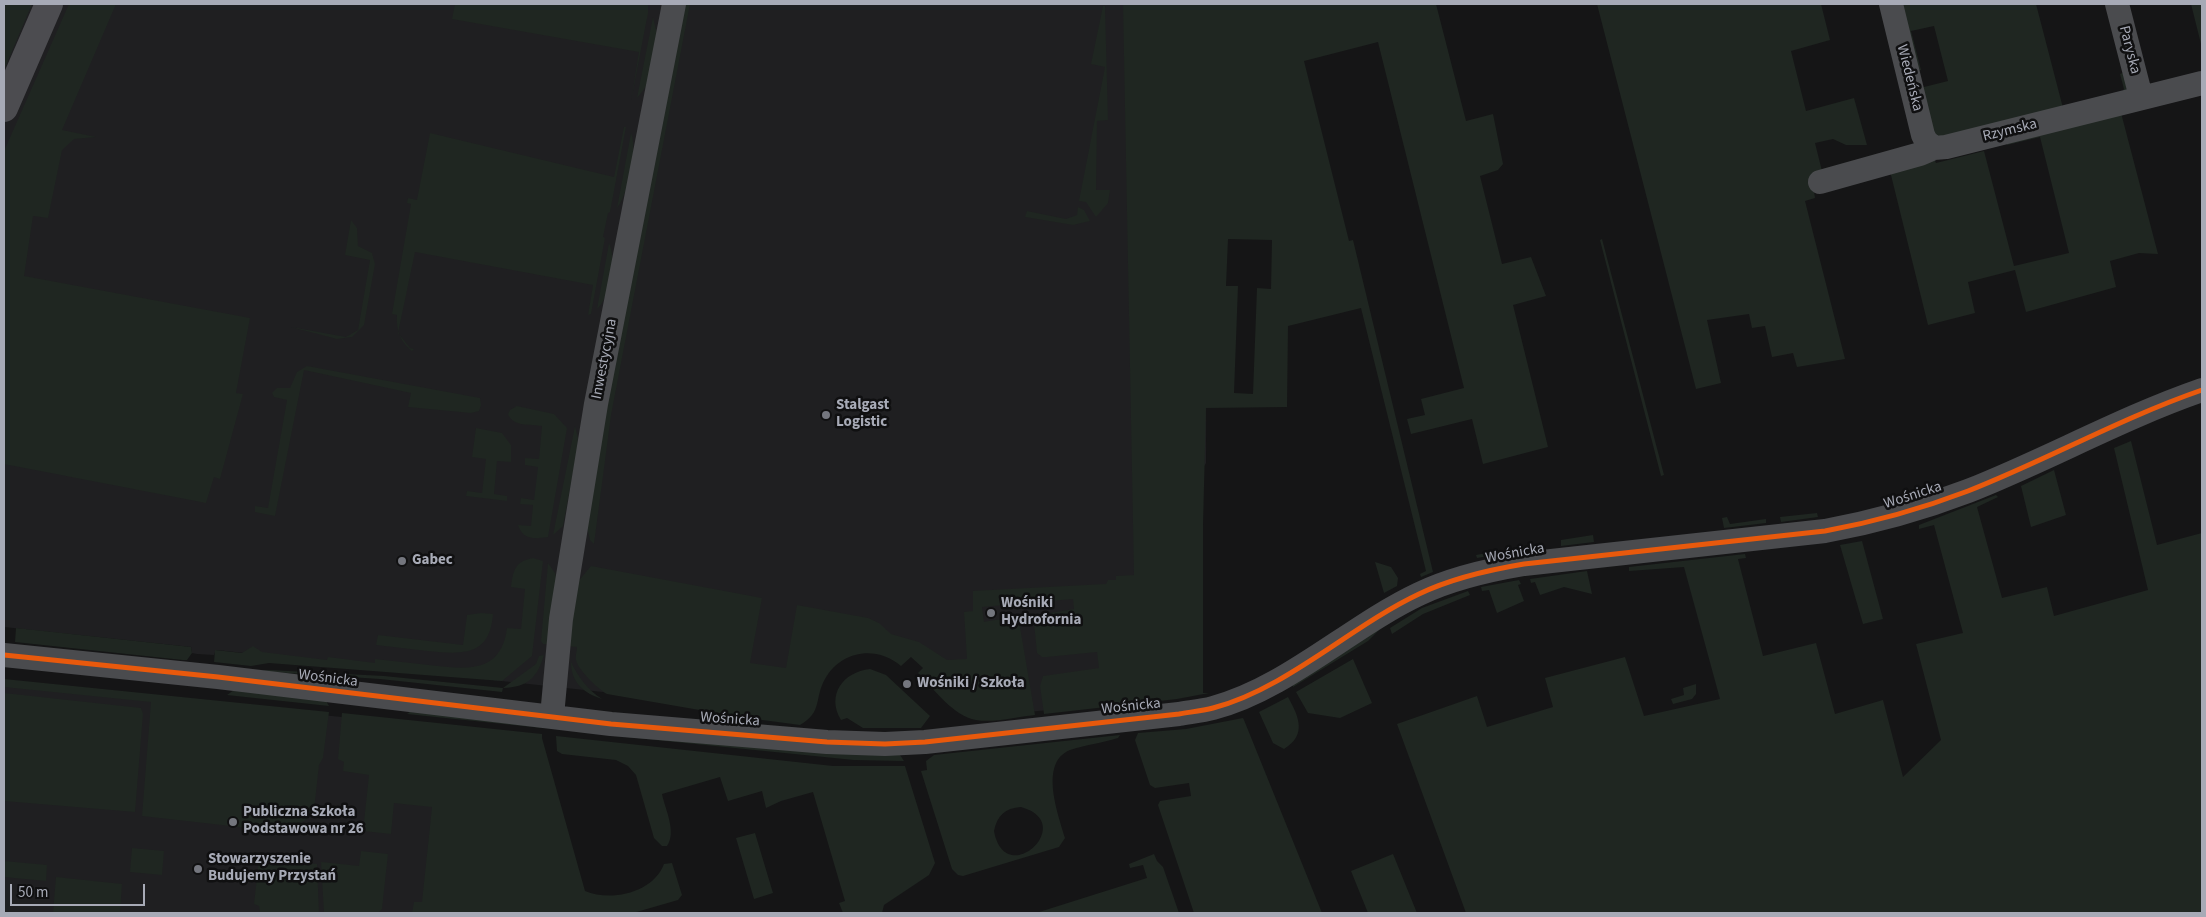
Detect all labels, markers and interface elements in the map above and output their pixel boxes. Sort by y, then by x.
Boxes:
street label: Paryska [2114,24,2144,76]
street label: Wiedeńska [1892,43,1926,113]
street label: Rzymska [1981,116,2039,146]
street label: Inwestycyjna [588,317,622,401]
place label: Stalgast Logistic [836,397,889,432]
marker: Stalgast Logistic [820,409,832,421]
street label: Wośnicka [1882,478,1944,514]
street label: Wośnicka [1484,540,1546,568]
place label: Gabec [412,552,453,570]
marker: Gabec [396,555,408,567]
place label: Wośniki Hydrofornia [1001,595,1081,630]
marker: Wośniki Hydrofornia [985,607,997,619]
street label: Wośnicka [297,666,359,692]
place label: Wośniki / Szkoła [917,675,1025,693]
marker: Wośniki / Szkoła [901,678,913,690]
street label: Wośnicka [1100,695,1162,719]
street label: Wośnicka [700,709,760,731]
place label: Publiczna Szkoła Podstawowa nr 26 [243,804,364,839]
marker: Publiczna Szkoła Podstawowa nr 26 [227,816,239,828]
place label: Stowarzyszenie Budujemy Przystań [208,851,336,886]
marker: Stowarzyszenie Budujemy Przystań [192,863,204,875]
scale bar [12,874,148,906]
text: 50 m [18,882,48,903]

